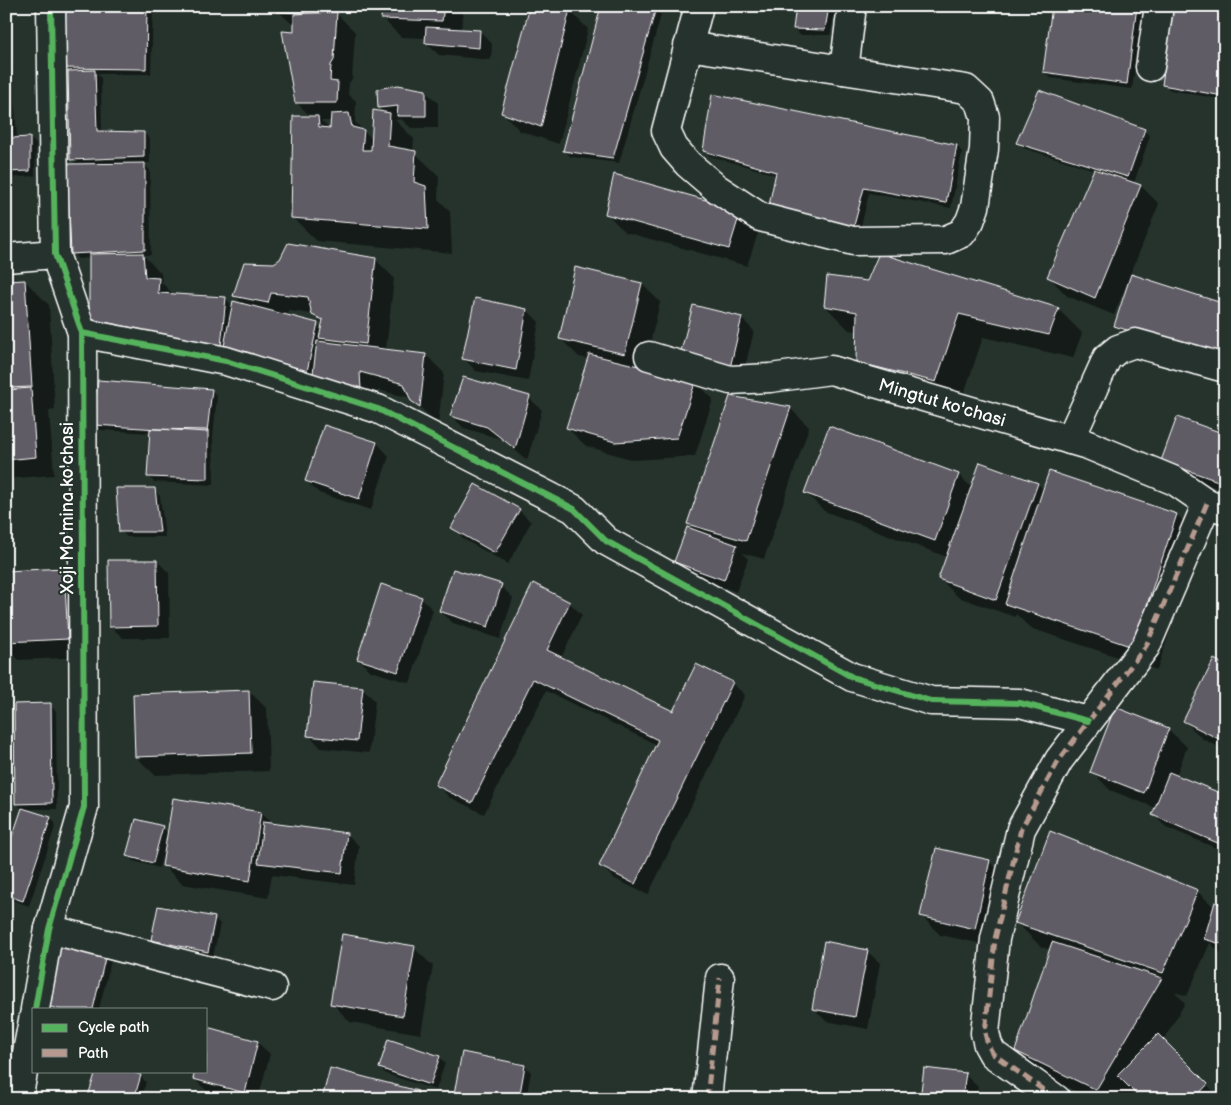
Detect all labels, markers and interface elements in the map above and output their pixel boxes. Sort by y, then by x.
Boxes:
street label: Mingtut ko'chasi [876,374,1008,431]
street label: Xoji Mo'mina ko'chasi [57,422,78,595]
legend [32,1008,208,1072]
text: Cycle path [78,1018,149,1037]
text: Path [78,1044,108,1063]

